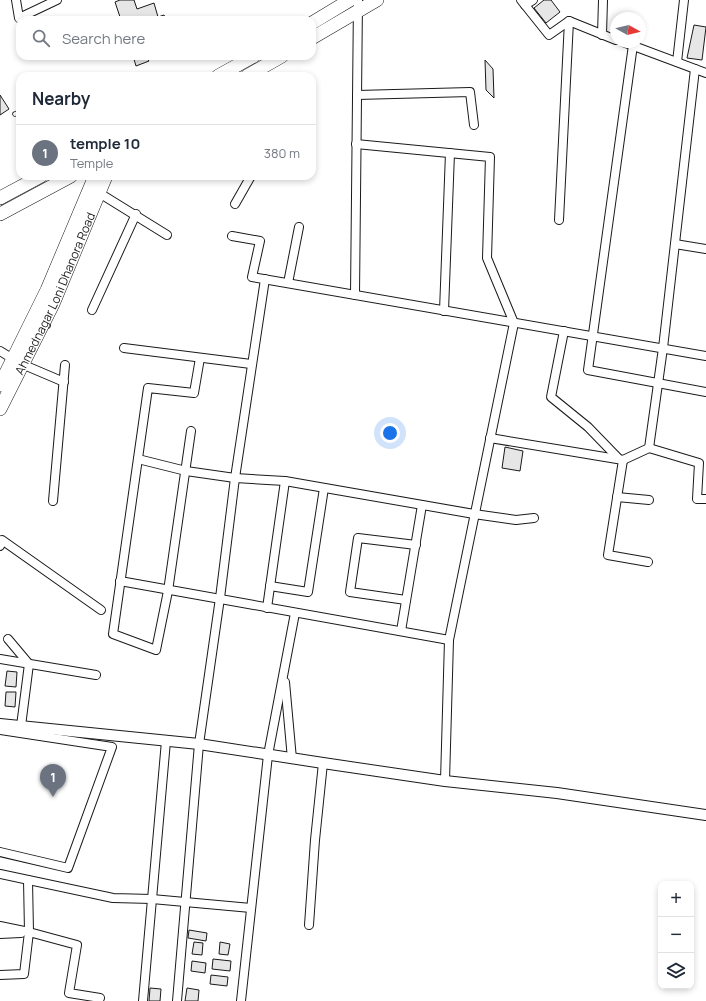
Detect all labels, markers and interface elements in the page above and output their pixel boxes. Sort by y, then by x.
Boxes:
north arrow [610,12,646,48]
search box [16,16,316,60]
icon: search [30,27,52,49]
text: Search here [62,28,145,49]
text: Nearby [32,87,90,110]
text: temple 10 [70,133,140,154]
text: 1 [42,144,48,162]
text: 380 m [264,144,300,162]
text: Temple [70,154,113,172]
street label: Ahmednagar Loni Dhanora Road [10,210,99,377]
your location [380,423,400,443]
pin: 1 [40,764,66,797]
map controls [658,881,694,989]
button: + [658,881,694,917]
button: − [658,917,694,953]
button: layers [658,953,694,989]

